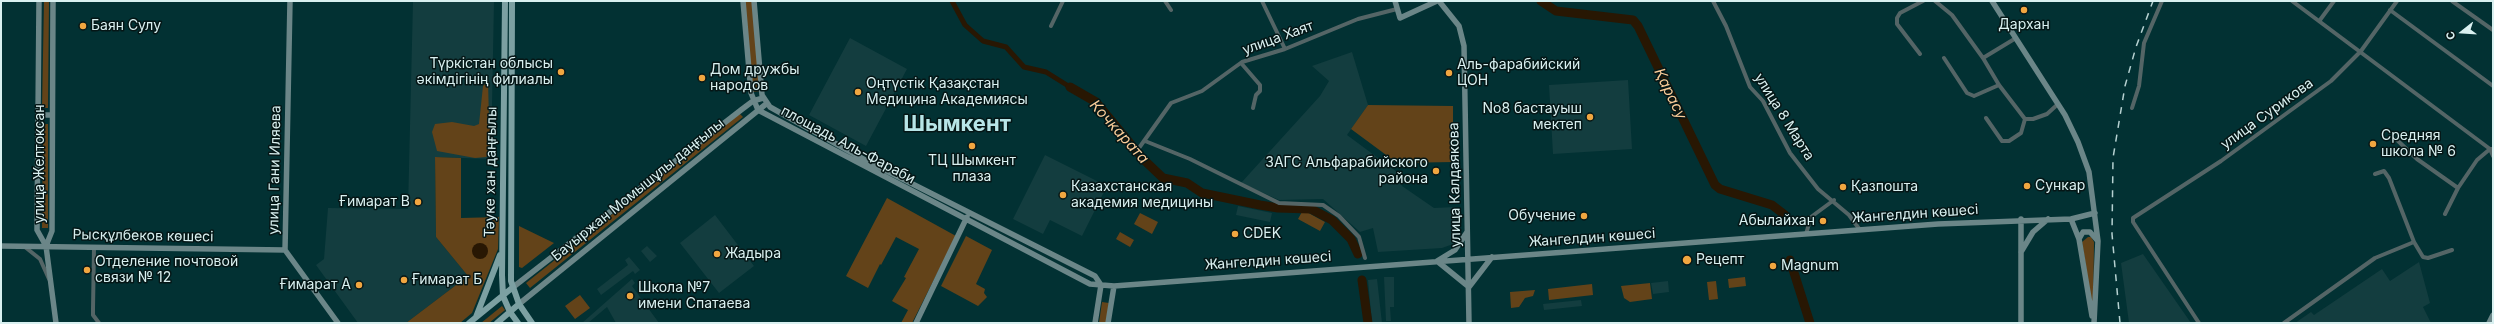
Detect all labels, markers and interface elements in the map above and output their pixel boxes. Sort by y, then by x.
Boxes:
marker: Дархан [2019,5,2029,15]
north arrow [2442,12,2482,52]
street label: улица Хаят [1240,17,1316,59]
place label: Дархан [1998,17,2050,33]
place label: Баян Сулу [91,18,161,34]
marker: Баян Сулу [78,21,88,31]
text: С [2443,30,2458,41]
place label: Түркістан облысы әкімдігінің филиалы [417,56,553,88]
place label: Аль-фарабийский ЦОН [1457,57,1580,90]
place label: Дом дружбы народов [710,62,799,94]
water label: Қарасу [1650,65,1690,123]
marker: Түркістан облысы әкімдігінің филиалы [556,67,566,77]
marker: Аль-фарабийский ЦОН [1444,68,1454,78]
street label: улица 8 Марта [1750,70,1818,164]
marker: Дом дружбы народов [697,73,707,83]
street label: улица Сурикова [2218,75,2316,153]
place label: Оңтүстік Қазақстан Медицина Академиясы [866,76,1028,108]
marker: Оңтүстік Қазақстан Медицина Академиясы [853,87,863,97]
water label: Кочкарата [1086,96,1152,168]
place label: No8 бастауыш мектеп [1482,101,1582,134]
street label: площадь Аль-Фараби [778,103,918,187]
street label: улица Желтоксан [32,104,48,224]
street label: улица Гани Иляева [265,105,285,235]
street label: Тәуке хан даңғылы [481,107,501,237]
district label: Шымкент [903,111,1011,137]
marker: No8 бастауыш мектеп [1585,112,1595,122]
street label: Бауыржан Момышұлы даңғылы [548,115,728,265]
street label: улица Калдаякова [1446,122,1464,248]
place label: Средняя школа № 6 [2381,128,2456,160]
marker: Средняя школа № 6 [2368,139,2378,149]
marker: ТЦ Шымкент плаза [967,141,977,151]
place label: ТЦ Шымкент плаза [928,153,1016,186]
place label: ЗАГС Альфарабийского района [1265,155,1428,188]
marker: ЗАГС Альфарабийского района [1431,166,1441,176]
place label: Сункар [2035,178,2085,194]
place label: Казахстанская академия медицины [1071,179,1213,212]
place label: Қазпошта [1851,179,1918,195]
marker: Сункар [2022,181,2032,191]
marker: Қазпошта [1838,182,1848,192]
marker: Казахстанская академия медицины [1058,190,1068,200]
place label: Ғимарат В [340,194,410,210]
marker: Ғимарат В [413,197,423,207]
street label: Жангелдин көшесі [1851,201,1979,227]
place label: Обучение [1508,208,1576,224]
marker: Обучение [1579,211,1589,221]
place label: Абылайхан [1739,213,1815,229]
marker: Абылайхан [1818,216,1828,226]
street label: Жангелдин көшесі [1528,225,1656,251]
street label: Рысқұлбеков көшесі [72,226,214,246]
place label: CDEK [1243,226,1281,242]
marker: CDEK [1230,229,1240,239]
place label: Жадыра [725,246,781,262]
street label: Жангелдин көшесі [1204,248,1332,274]
marker: Жадыра [712,249,722,259]
place label: Рецепт [1696,252,1744,268]
place label: Отделение почтовой связи № 12 [95,254,238,286]
marker: Рецепт [1681,254,1693,266]
place label: Magnum [1781,258,1839,274]
marker: Magnum [1768,261,1778,271]
marker: Отделение почтовой связи № 12 [82,265,92,275]
place label: Ғимарат Б [412,272,482,288]
marker: Ғимарат Б [399,275,409,285]
place label: Ғимарат А [280,277,351,293]
marker: Ғимарат А [354,280,364,290]
place label: Школа №7 имени Спатаева [638,280,750,312]
marker: Школа №7 имени Спатаева [625,291,635,301]

